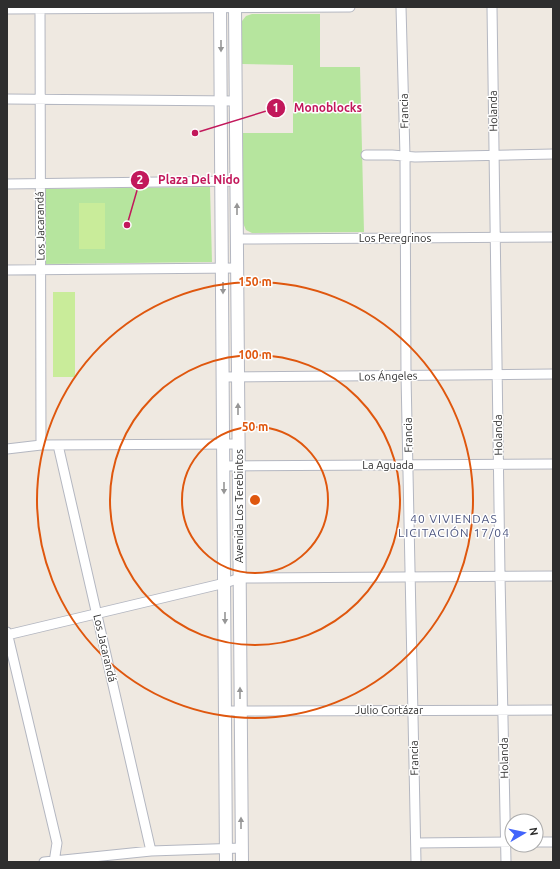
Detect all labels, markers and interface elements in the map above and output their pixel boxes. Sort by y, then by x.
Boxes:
one-way arrow [218,40,224,53]
street label: Holanda [487,90,499,132]
street label: Francia [398,93,410,129]
callout: Monoblocks [266,96,370,120]
text: 1 [273,101,279,114]
text: Monoblocks [294,101,363,114]
callout: Plaza Del Nido [130,168,248,192]
text: 2 [137,173,144,186]
text: Plaza Del Nido [158,173,240,186]
street label: Los Jacarandá [33,191,47,261]
one-way arrow [234,202,240,215]
street label: Los Peregrinos [359,232,432,244]
text: 150 m [238,275,272,288]
one-way arrow [220,282,226,295]
text: 100 m [238,348,272,361]
street label: Los Ángeles [358,368,418,383]
one-way arrow [235,402,241,415]
street label: Holanda [492,414,504,456]
street label: Francia [402,417,414,453]
text: 50 m [242,420,268,433]
street label: Avenida Los Terebintos [233,449,245,563]
street label: La Aguada [362,459,414,471]
one-way arrow [221,482,227,495]
centre of rings [248,493,262,507]
district label: 40 VIVIENDAS LICITACIÓN 17/04 [398,512,510,539]
one-way arrow [222,612,228,625]
street label: Los Jacarandá [91,613,119,683]
one-way arrow [237,687,244,699]
street label: Julio Cortázar [355,704,424,716]
street label: Holanda [498,737,510,779]
street label: Francia [408,740,420,776]
north arrow [504,813,544,853]
one-way arrow [238,816,244,829]
text: N [527,826,540,836]

